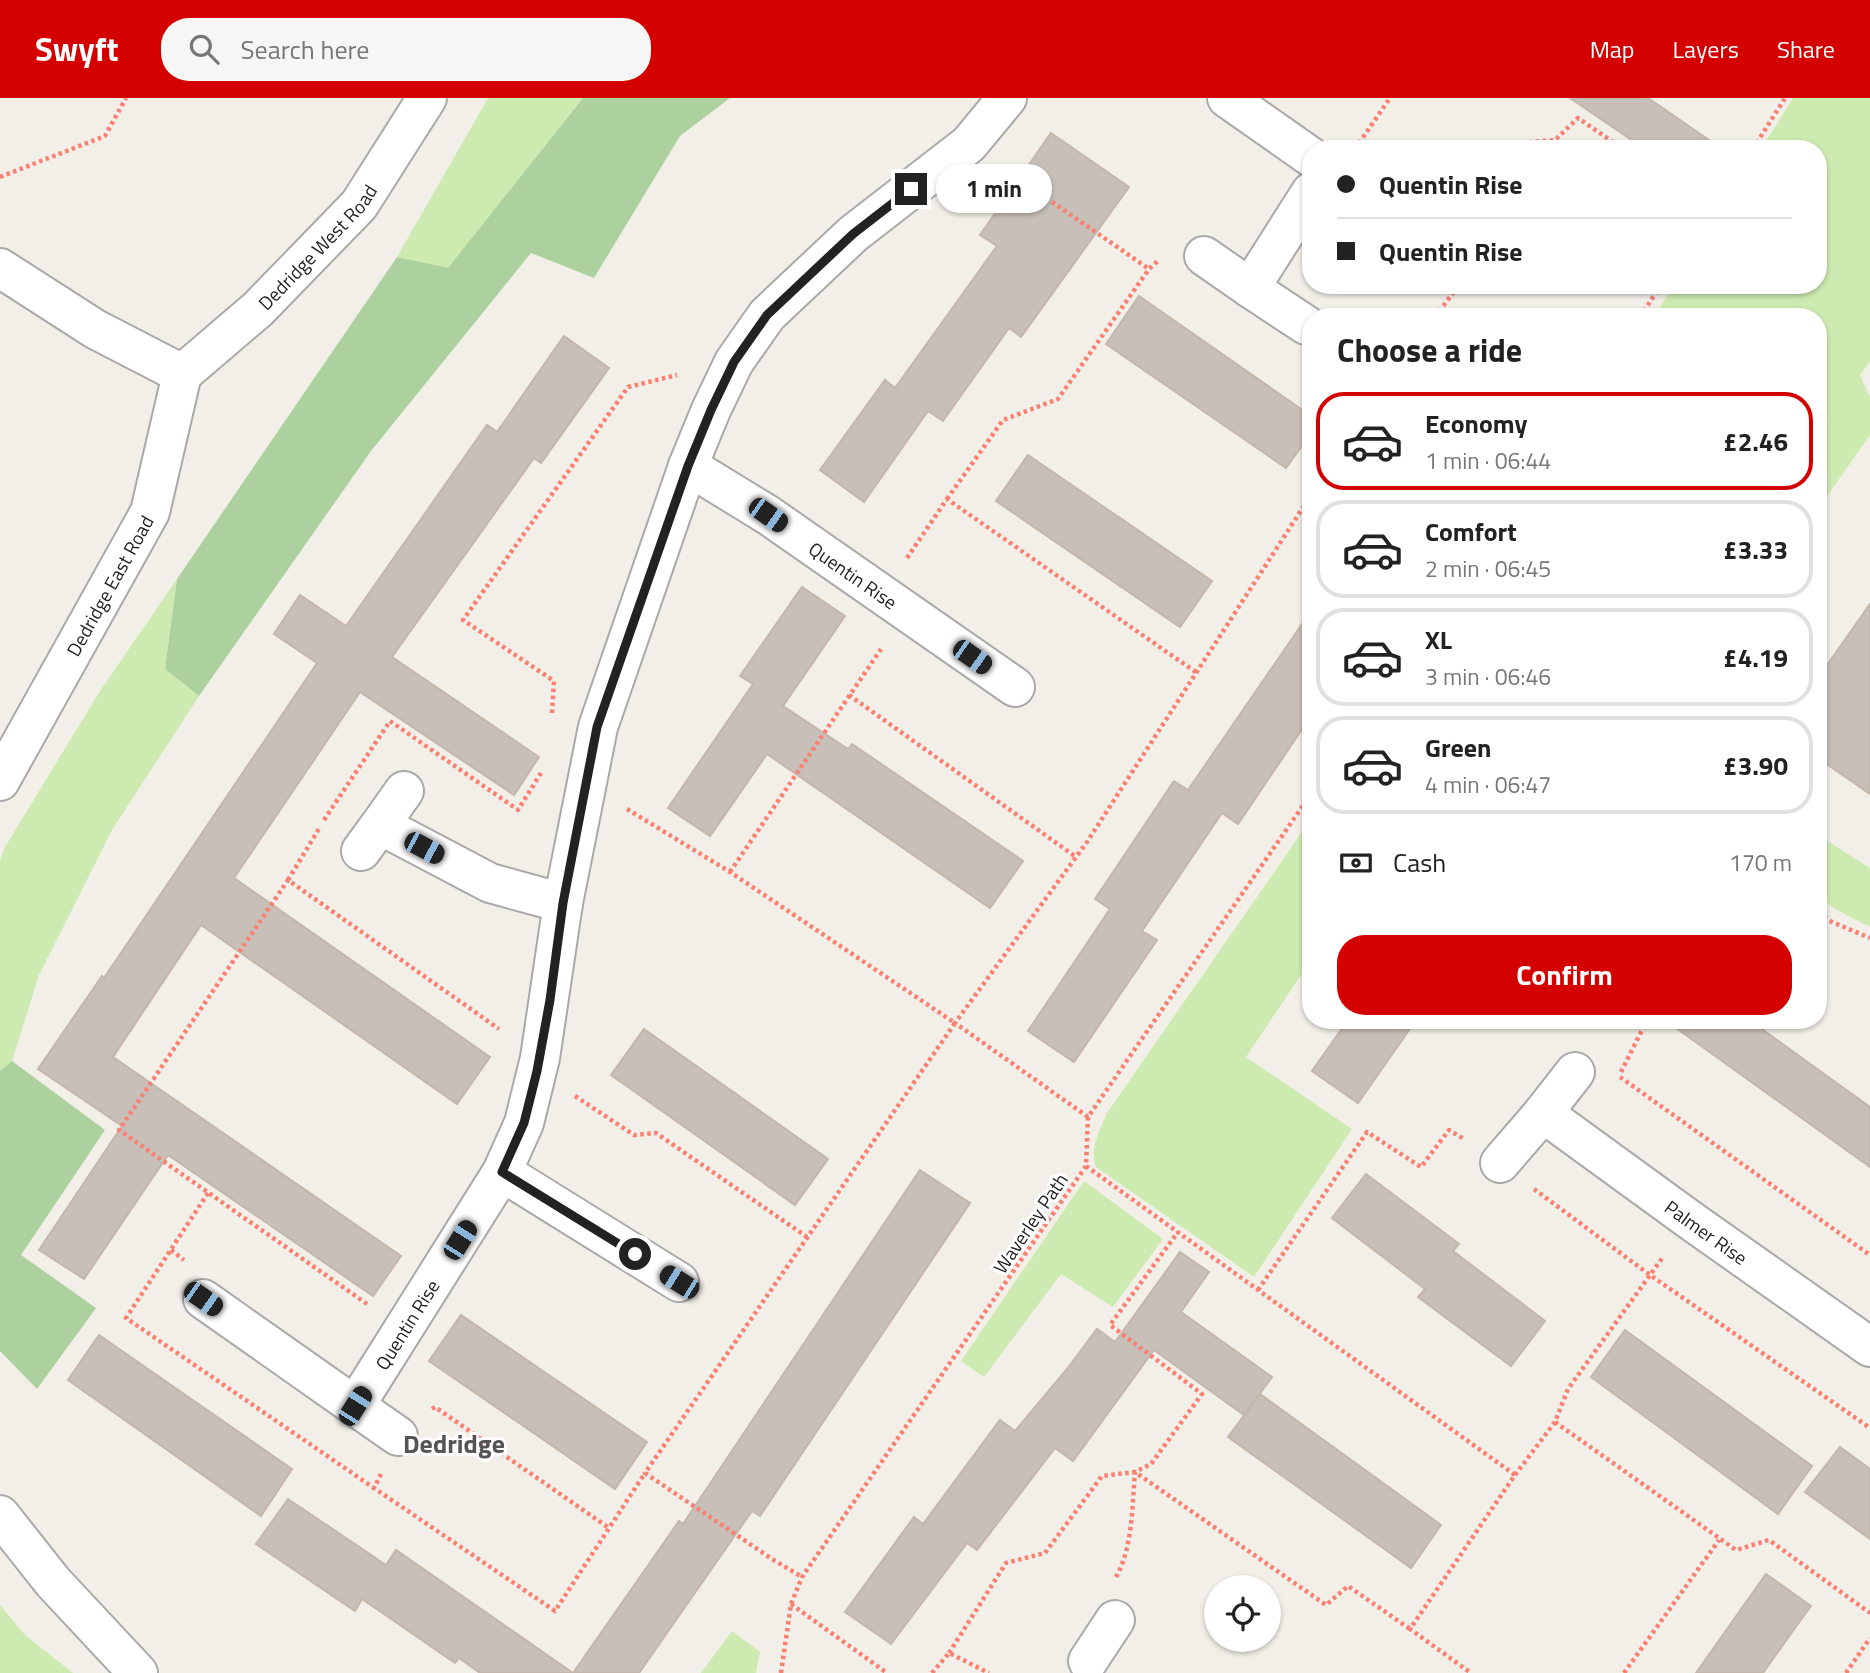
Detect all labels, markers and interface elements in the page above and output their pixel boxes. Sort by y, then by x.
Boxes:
search box [161,18,651,81]
text: Swyft [35,24,119,74]
icon: search [185,30,223,68]
text: Search here [241,30,369,69]
text: Map [1590,31,1635,67]
text: Layers [1673,31,1739,67]
text: Share [1777,31,1835,67]
callout: 1 min [936,164,1051,214]
text: Quentin Rise [1379,165,1523,204]
text: 1 min [966,171,1022,206]
route end [895,173,927,205]
street label: Dedridge West Road [251,178,383,316]
text: Quentin Rise [1379,232,1523,271]
text: Choose a ride [1337,326,1522,374]
text: Economy [1425,404,1527,443]
icon: car [1341,410,1404,473]
text: £2.46 [1723,422,1788,461]
text: 1 min · 06:44 [1425,443,1551,478]
car [745,494,792,536]
street label: Dedridge East Road [58,510,160,661]
text: Comfort [1425,512,1517,551]
icon: car [1341,518,1404,581]
text: £3.33 [1723,530,1788,569]
street label: Quentin Rise [803,533,904,616]
text: 2 min · 06:45 [1425,551,1551,586]
text: XL [1425,620,1452,659]
icon: car [1341,626,1404,689]
car [949,636,996,678]
text: £4.19 [1723,638,1788,677]
text: 3 min · 06:46 [1425,659,1551,694]
text: Green [1425,728,1491,767]
icon: car [1341,734,1404,797]
text: £3.90 [1723,746,1788,785]
text: 4 min · 06:47 [1425,767,1551,802]
car [401,829,448,867]
text: Cash [1393,843,1446,882]
icon: cash [1337,844,1375,882]
text: 170 m [1729,845,1792,880]
button: Confirm [1337,935,1792,1015]
street label: Waverley Path [986,1167,1074,1279]
street label: Palmer Rise [1659,1192,1754,1271]
car [440,1217,481,1263]
route start [619,1238,651,1270]
car [656,1262,703,1302]
street label: Quentin Rise [367,1273,446,1375]
car [180,1278,227,1320]
car [335,1383,376,1429]
district label: Dedridge [403,1424,505,1463]
map controls [1204,1575,1281,1652]
button: locate [1204,1575,1281,1652]

